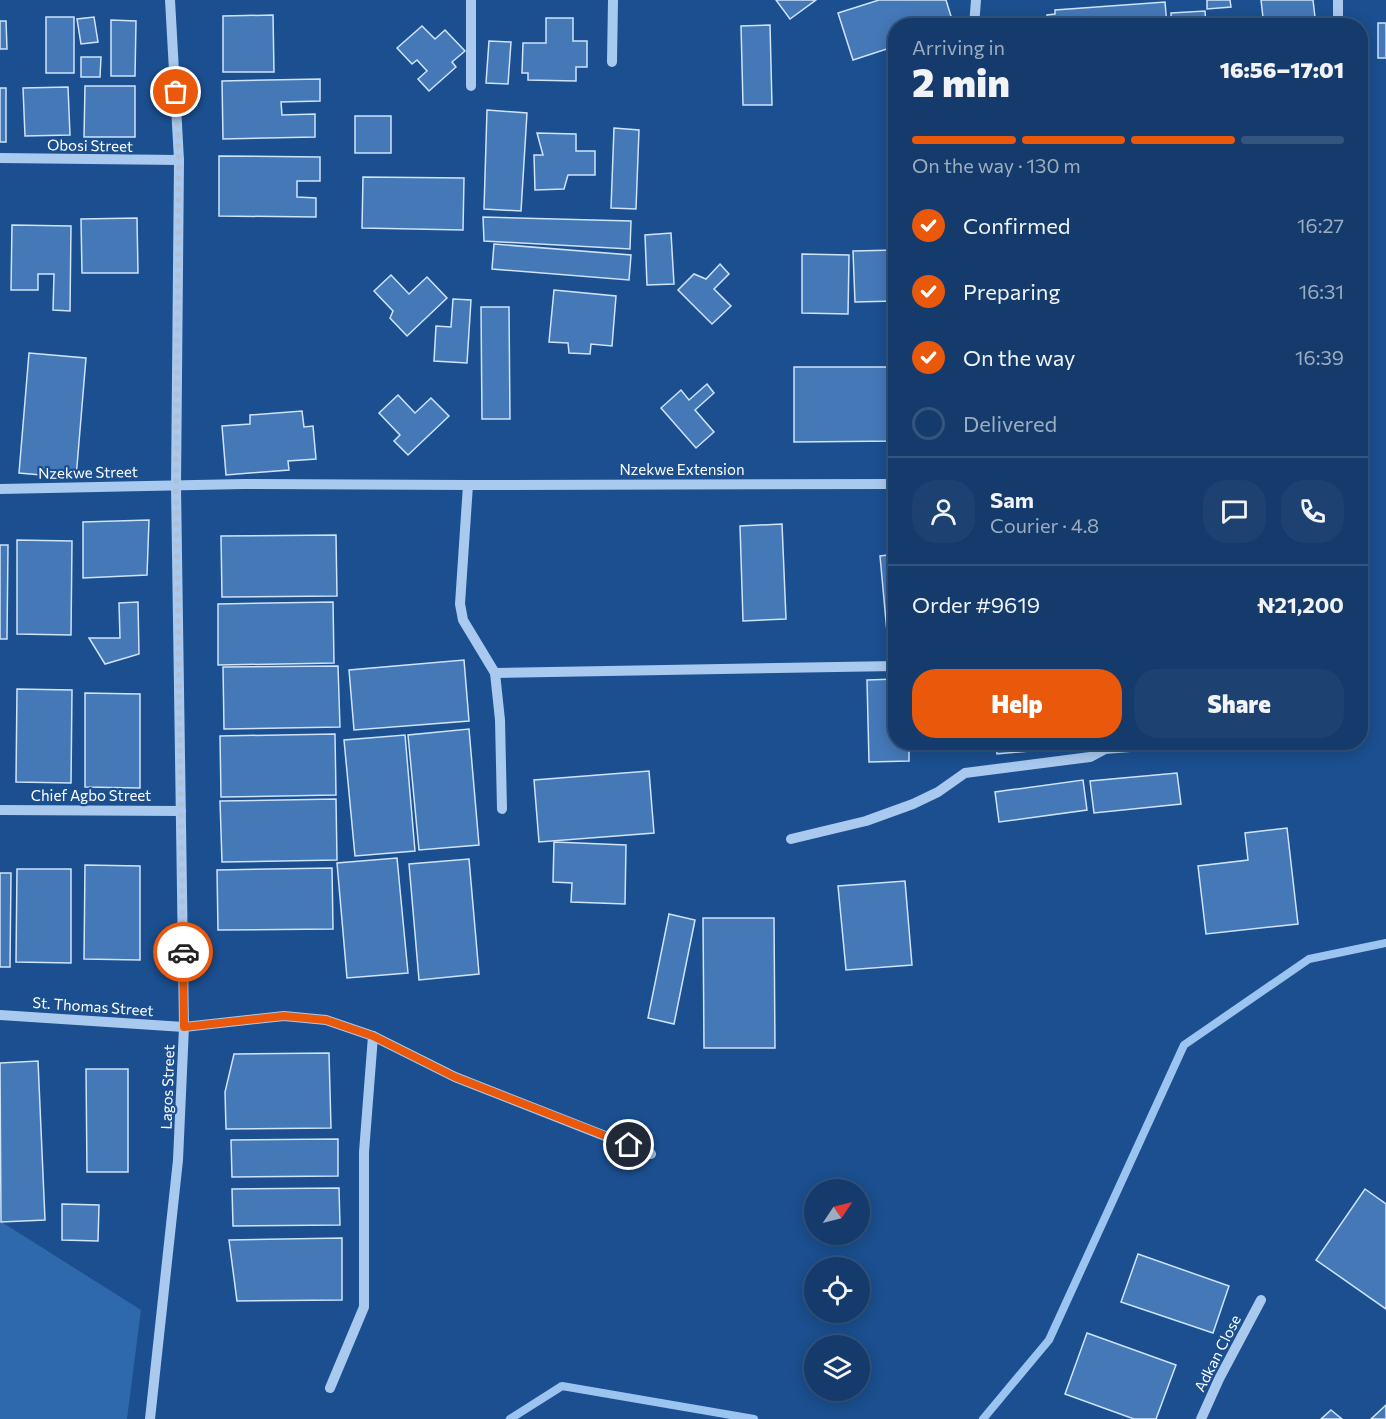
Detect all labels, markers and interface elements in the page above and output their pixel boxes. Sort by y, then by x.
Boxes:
text: Arriving in [912,35,1005,59]
text: 16:56–17:01 [1220,56,1344,83]
text: 2 min [912,57,1010,105]
pin [150,66,201,117]
icon: bag [159,75,192,108]
street label: Obosi Street [47,135,133,155]
text: On the way · 130 m [912,153,1081,177]
icon: check [912,209,945,242]
text: Confirmed [963,212,1070,239]
text: 16:27 [1297,213,1344,237]
icon: check [912,275,945,308]
text: Preparing [963,278,1060,305]
text: 16:31 [1299,279,1344,303]
icon: check [912,341,945,374]
text: On the way [963,344,1075,371]
text: 16:39 [1295,345,1344,369]
text: Delivered [963,410,1057,437]
street label: Nzekwe Extension [620,460,744,478]
street label: Nzekwe Street [38,462,138,482]
button: person [912,480,975,543]
button: chat [1203,480,1266,543]
button: phone [1281,480,1344,543]
text: Sam [990,486,1034,513]
text: Courier · 4.8 [990,513,1099,537]
text: Order #9619 [912,591,1040,618]
text: ₦21,200 [1257,591,1344,618]
button: Help [912,669,1122,738]
button: Share [1134,669,1344,738]
street label: Chief Agbo Street [31,786,151,804]
courier [153,922,213,982]
icon: car [167,936,200,969]
street label: St. Thomas Street [32,993,154,1019]
street label: Lagos Street [157,1044,177,1130]
pin [603,1119,654,1170]
icon: home [612,1128,645,1161]
north arrow [804,1179,870,1245]
map controls [804,1179,870,1401]
button: locate [804,1257,870,1323]
street label: Adkan Close [1190,1312,1244,1394]
button: layers [804,1335,870,1401]

